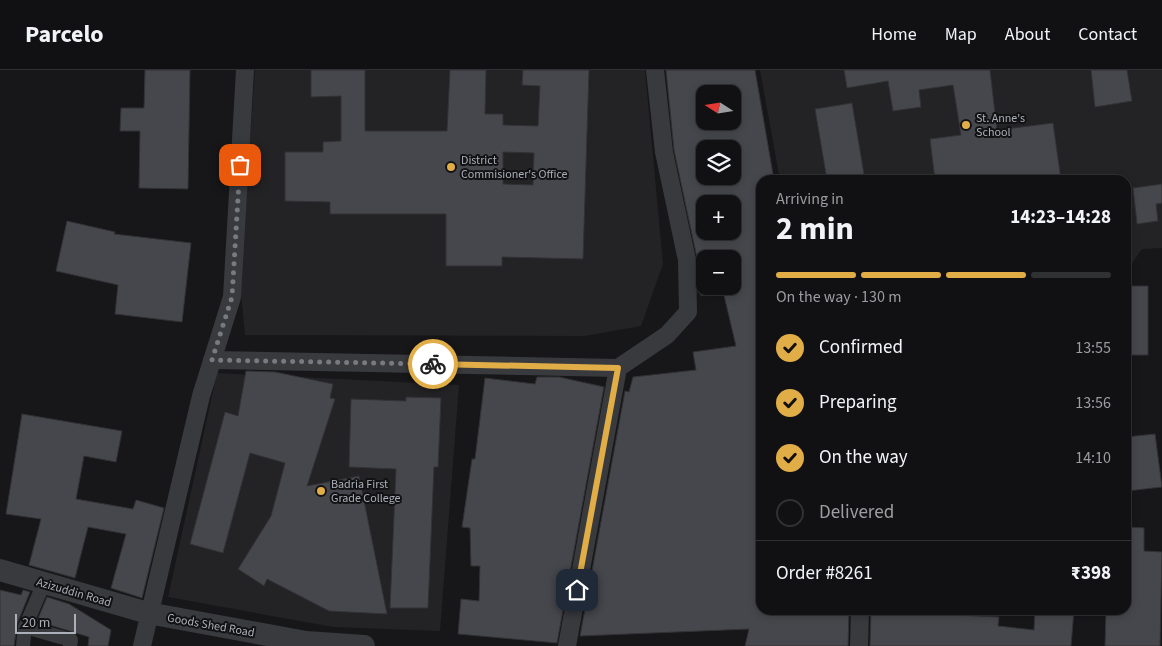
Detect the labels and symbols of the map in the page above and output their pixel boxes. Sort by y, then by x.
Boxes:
north arrow [696,85,741,130]
place label: St. Anne's School [976,110,1025,141]
marker: St. Anne's School [960,119,972,131]
pin [219,144,261,186]
place label: District Commisioner's Office [461,152,568,183]
marker: District Commisioner's Office [445,161,457,173]
courier [408,339,458,389]
place label: Badria First Grade College [331,476,401,507]
marker: Badria First Grade College [315,485,327,497]
pin [556,569,598,611]
street label: Azizuddin Road [34,574,113,611]
street label: Goods Shed Road [166,609,256,642]
scale bar [15,611,76,634]

